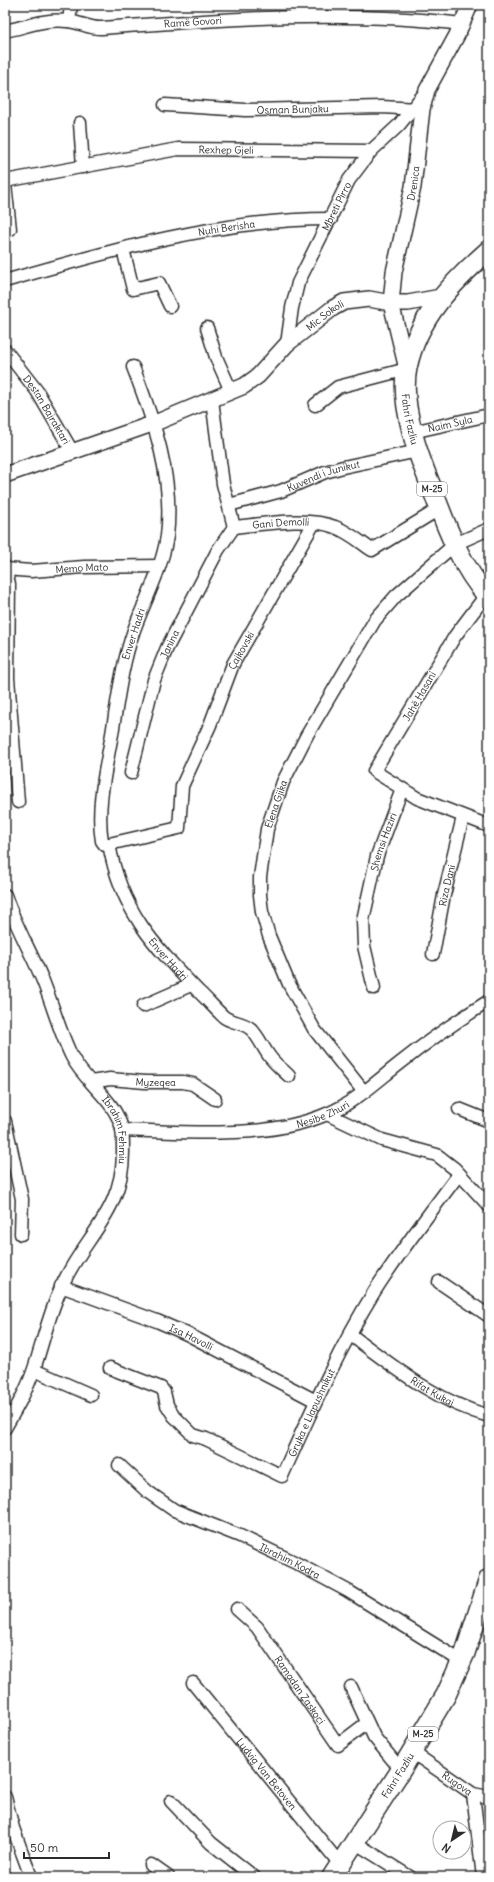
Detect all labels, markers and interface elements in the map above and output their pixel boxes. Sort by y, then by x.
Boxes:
street label: Ramë Govori [163,14,222,30]
street label: Osman Bunjaku [257,102,329,117]
street label: Rexhep Gjeli [198,143,254,157]
street label: Drenica [404,165,422,202]
street label: Mbreti Pirro [319,179,354,233]
street label: Nuhi Berisha [197,217,256,239]
street label: Mic Sokoli [303,297,346,334]
street label: Destan Bajraktari [20,373,73,447]
street label: Fahri Fazliu [399,393,421,446]
street label: Naim Syla [427,413,474,435]
street label: Kuvendi i Junikut [285,458,361,495]
road number: M-25 [417,482,447,496]
street label: Gani Demolli [252,515,310,532]
street label: Memo Mato [55,561,109,576]
street label: Enver Hadri [119,607,148,661]
street label: Janina [157,627,182,660]
street label: Çajkovski [226,629,257,671]
street label: Jahë Hasani [400,669,439,724]
street label: Elena Gjika [262,778,290,830]
street label: Shemsi Haziri [368,811,400,872]
street label: Riza Dani [436,863,458,907]
street label: Enver Hadri [146,935,191,983]
street label: Myzeqea [135,1075,176,1089]
street label: Ibrahim Fehmiu [99,1093,129,1165]
street label: Nesibe Zhuri [295,1098,352,1131]
street label: Isa Havolli [167,1321,215,1353]
street label: Gryka e Llapushnikut [286,1366,338,1459]
street label: Rifat Kukaj [408,1374,456,1409]
street label: Ibrahim Kodra [257,1540,323,1582]
street label: Ramadan Zaskoci [272,1653,328,1727]
road number: M-25 [408,1727,438,1741]
street label: Ludvig Van Betoven [233,1736,300,1813]
street label: Fahri Fazliu [379,1750,417,1801]
street label: Rugova [439,1769,475,1799]
north arrow [432,1820,472,1860]
scale bar [24,1834,109,1860]
text: 50 m [30,1840,59,1855]
text: N [439,1840,453,1856]

